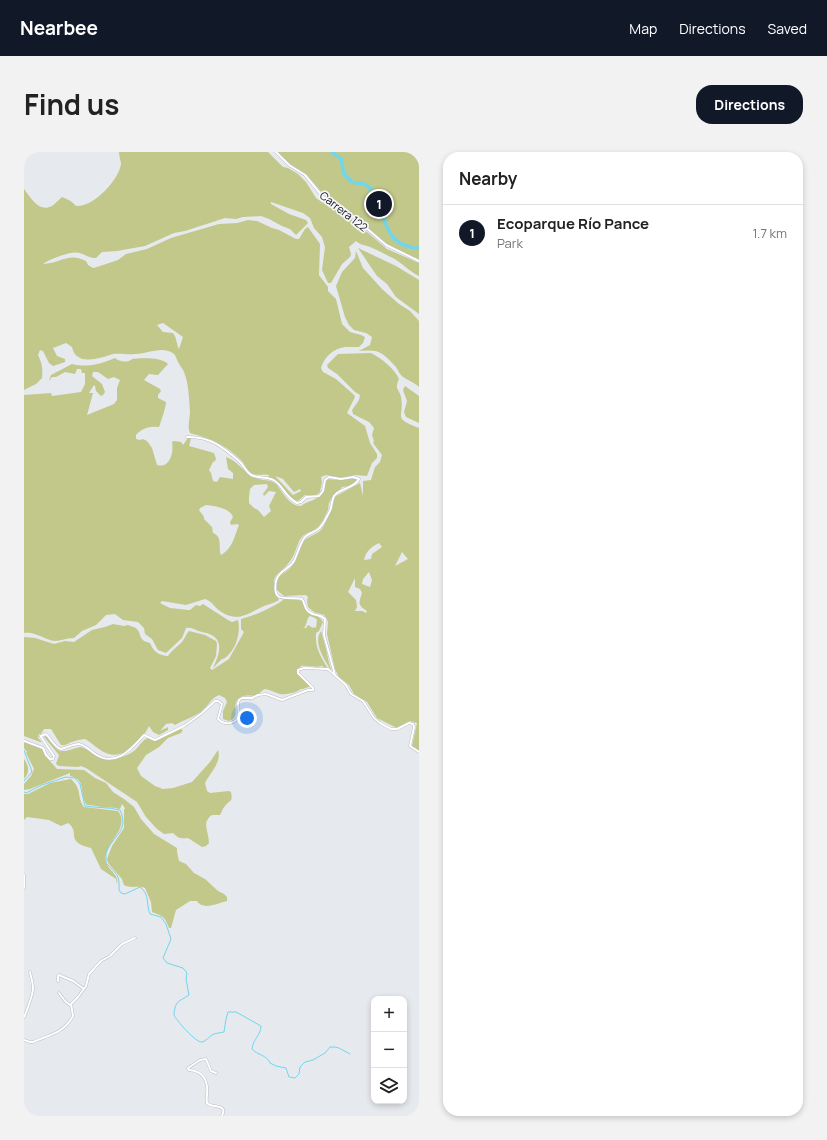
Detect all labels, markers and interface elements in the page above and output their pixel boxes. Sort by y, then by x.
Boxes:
text: Nearbee [20,15,98,41]
text: Map [629,19,657,38]
text: Directions [679,19,746,38]
text: Saved [768,19,807,38]
text: Find us [24,85,119,123]
button: Directions [696,85,803,124]
text: Nearby [459,167,517,190]
street label: Carrera 122 [317,188,371,234]
pin: 1 [366,189,392,219]
text: Ecoparque Río Pance [497,213,649,234]
text: 1 [469,224,475,242]
text: 1.7 km [753,224,787,242]
text: Park [497,234,523,252]
your location [237,708,257,728]
map controls [371,996,407,1104]
button: + [371,996,407,1032]
button: − [371,1032,407,1068]
button: layers [371,1068,407,1104]

